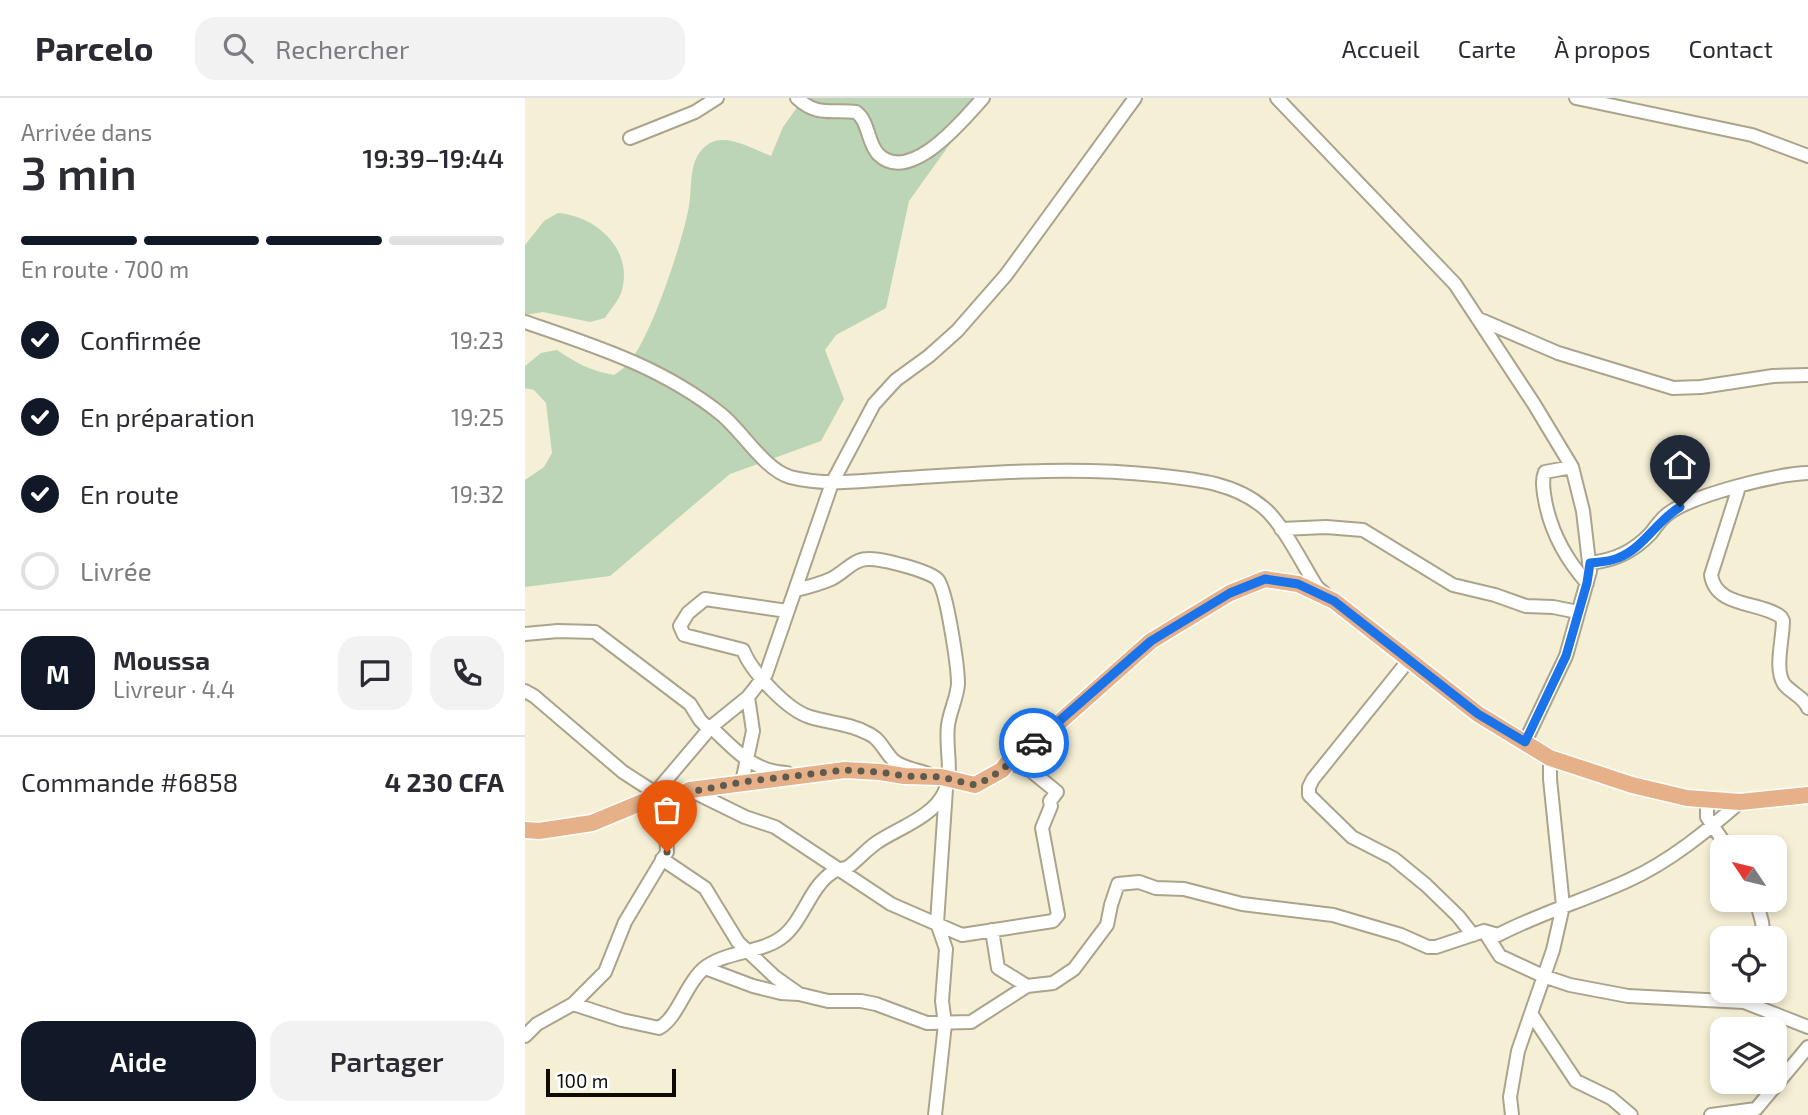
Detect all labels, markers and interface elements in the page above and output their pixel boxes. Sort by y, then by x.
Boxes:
search box [195,17,685,80]
text: Parcelo [35,28,153,68]
icon: search [219,29,257,67]
text: Rechercher [275,33,409,64]
text: Accueil [1342,34,1420,63]
text: Carte [1458,34,1516,63]
text: À propos [1554,34,1651,63]
text: Contact [1689,34,1773,63]
text: Arrivée dans [21,118,152,146]
text: 19:39–19:44 [363,142,504,173]
text: 3 min [21,144,137,199]
text: En route · 700 m [21,255,189,283]
icon: check [21,321,59,359]
text: Confirmée [80,324,202,355]
text: 19:23 [451,326,504,354]
icon: check [21,398,59,436]
text: En préparation [80,401,255,432]
text: 19:25 [451,403,504,431]
pin [1650,435,1710,507]
icon: home [1661,446,1699,484]
icon: check [21,475,59,513]
text: En route [80,478,179,509]
text: 19:32 [451,480,504,508]
text: Livrée [80,555,152,586]
button: chat [338,636,412,710]
button: phone [430,636,504,710]
text: Moussa [113,644,210,675]
text: M [46,658,70,689]
text: Livreur · 4.4 [113,675,235,703]
courier [999,708,1069,778]
icon: car [1015,724,1053,762]
text: Commande #6858 [21,766,238,797]
text: 4 230 CFA [384,766,504,797]
pin [637,780,697,852]
icon: bag [648,791,686,829]
north arrow [1710,835,1787,912]
map controls [1710,835,1787,1094]
button: locate [1710,926,1787,1003]
button: layers [1710,1017,1787,1094]
button: Aide [21,1021,256,1101]
button: Partager [270,1021,504,1101]
scale bar [546,1066,675,1098]
text: 100 m [557,1069,608,1092]

